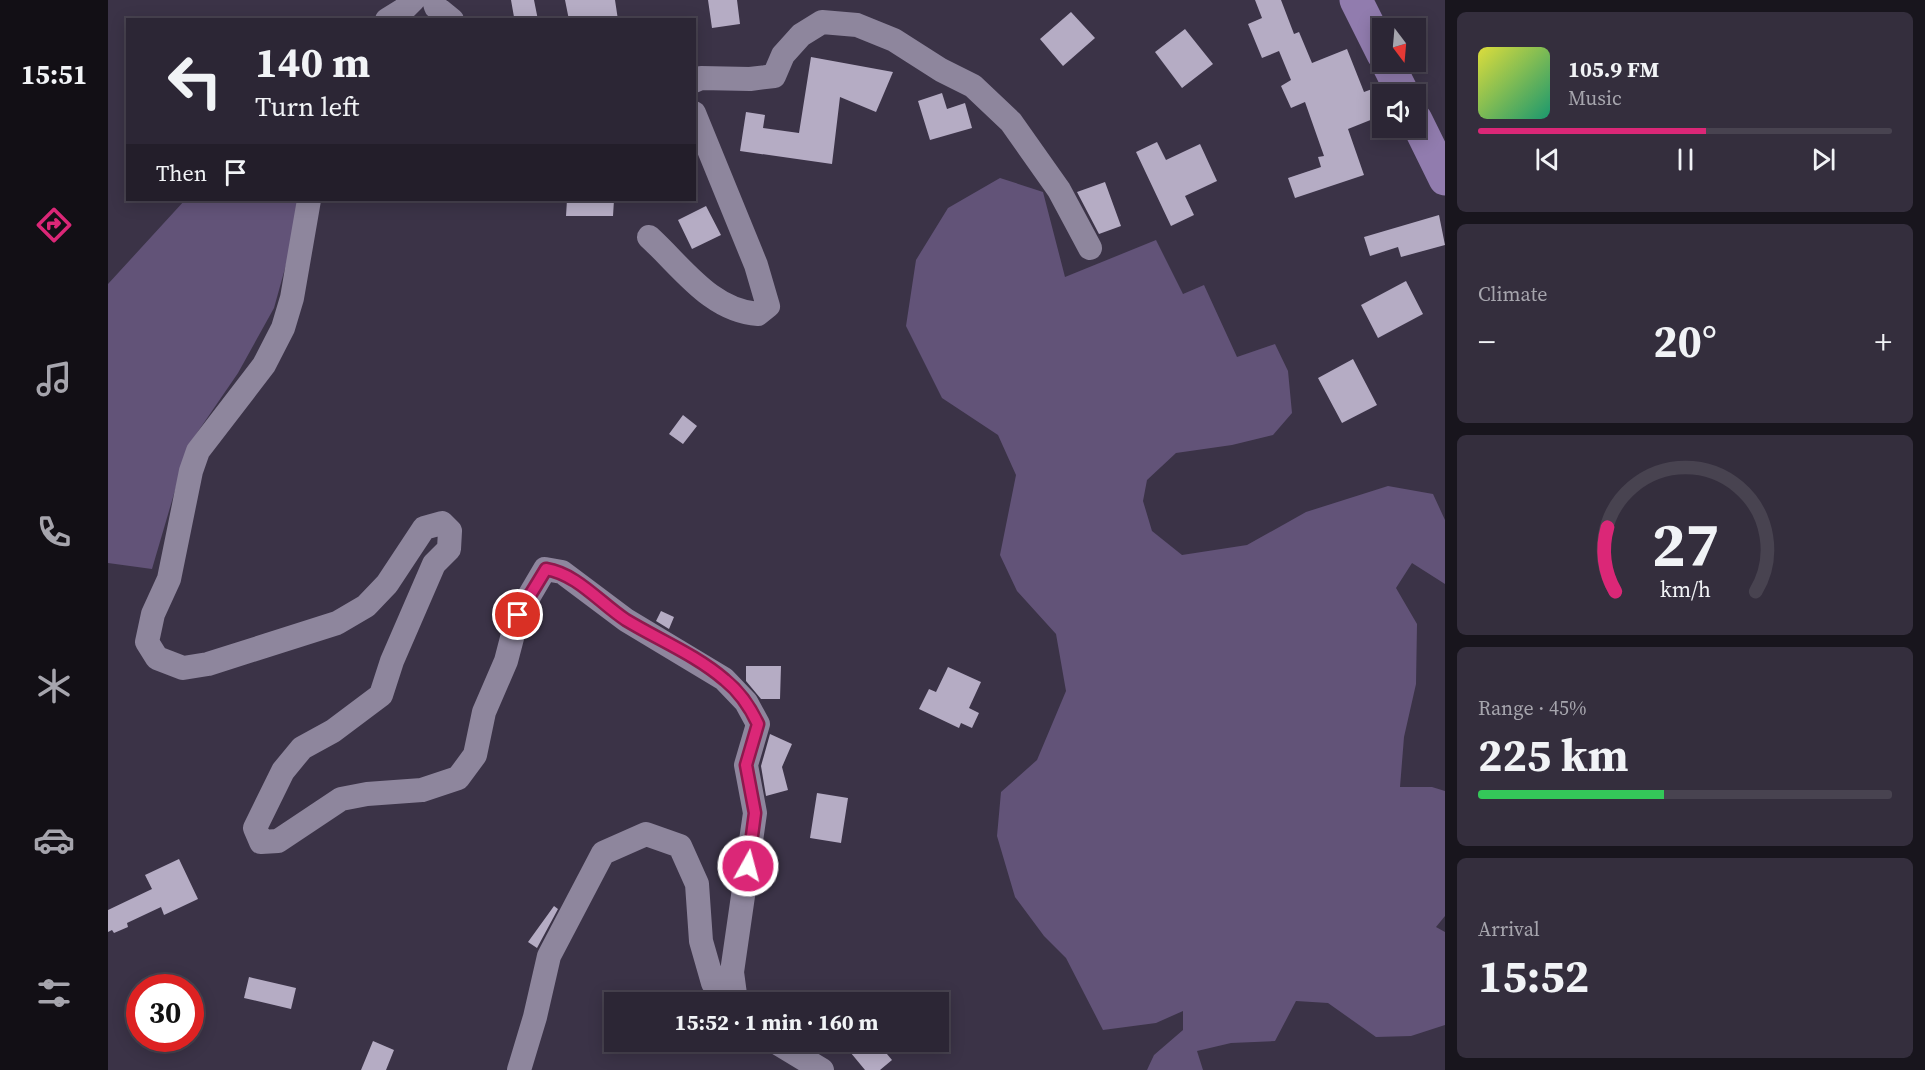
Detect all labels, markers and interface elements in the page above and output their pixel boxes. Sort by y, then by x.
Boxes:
north arrow [1372,18,1426,72]
map controls [1372,18,1426,138]
text: 140 m [255,33,370,91]
icon: left [156,42,234,120]
text: 105.9 FM [1568,54,1659,84]
text: 15:51 [21,56,87,93]
button: sound [1372,84,1426,138]
text: Music [1568,84,1622,112]
text: Turn left [255,88,359,125]
icon: previous [1531,143,1564,176]
icon: pause [1669,143,1702,176]
icon: next [1807,143,1840,176]
icon: arrive [219,156,252,189]
text: Then [156,158,207,188]
icon: directions [33,204,75,246]
text: Climate [1478,280,1547,308]
text: 20° [1653,310,1717,372]
text: − [1478,319,1496,364]
text: + [1874,319,1892,364]
icon: music [33,358,75,400]
text: 27 [1651,501,1719,587]
icon: phone [33,511,75,553]
text: km/h [1659,575,1711,604]
pin [492,589,543,640]
icon: arrive [501,598,534,631]
icon: climate [33,665,75,707]
text: Range · 45% [1478,694,1587,722]
text: 225 km [1478,724,1629,786]
icon: car [33,819,75,861]
position arrow [716,834,780,898]
text: Arrival [1478,915,1540,943]
text: 15:52 [1478,945,1589,1007]
icon: filters [33,972,75,1014]
speed limit sign: 30 [126,974,204,1052]
text: 15:52 · 1 min · 160 m [675,1007,878,1037]

